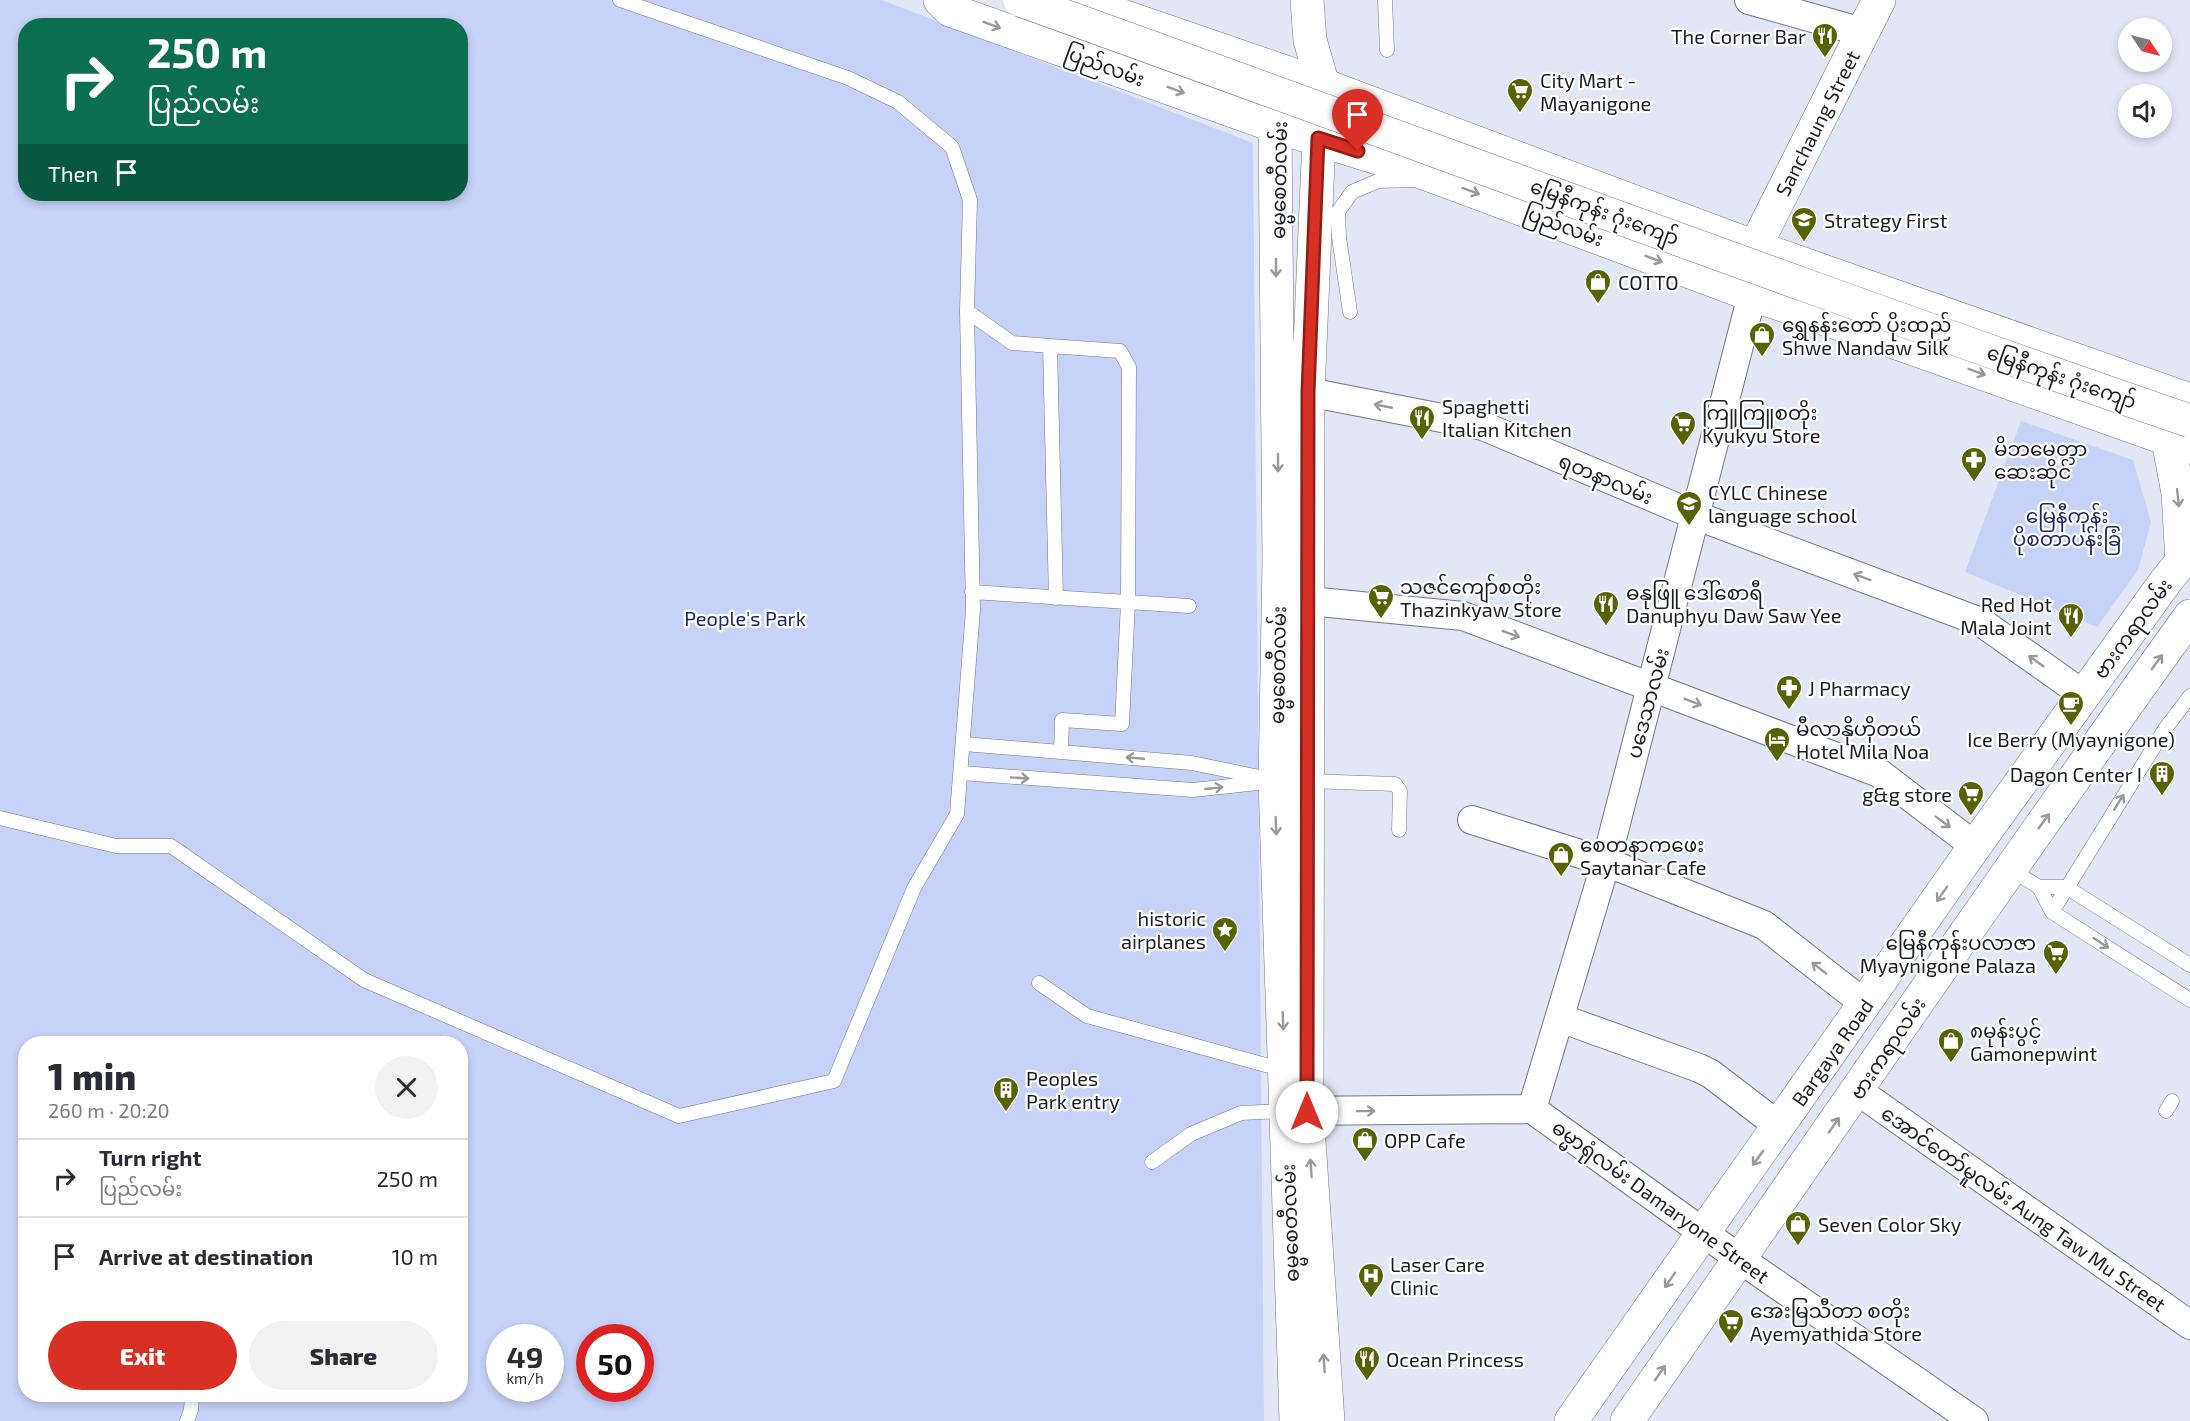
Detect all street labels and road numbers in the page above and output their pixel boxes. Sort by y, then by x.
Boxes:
street label: ပြည်လမ်း [1060,39,1149,95]
street label: Sanchaung Street [1770,46,1864,200]
street label: ဓမ္မစေတီလမ်း [1264,121,1297,239]
street label: မြေနီကုန်း ဂုံးကျော် [1525,172,1683,255]
street label: ပြည်လမ်း [1519,199,1608,255]
street label: မြေနီကုန်း ဂုံးကျော် [1982,338,2140,418]
street label: ရတနာလမ်း [1553,447,1657,513]
street label: ဗားကရာလမ်း [2087,573,2180,686]
street label: ဓမ္မစေတီလမ်း [1263,606,1296,724]
street label: ပဒေသာလမ်း [1620,645,1673,761]
street label: ဗားကရာလမ်း [1843,992,1934,1106]
street label: Bargaya Road [1786,994,1878,1110]
street label: အောင်တော်မူလမ်း Aung Taw Mu Street [1874,1099,2172,1321]
street label: ဓမ္မာရုံလမ်း Damaryone Street [1544,1113,1775,1293]
street label: ဓမ္မစေတီလမ်း [1274,1163,1309,1283]

